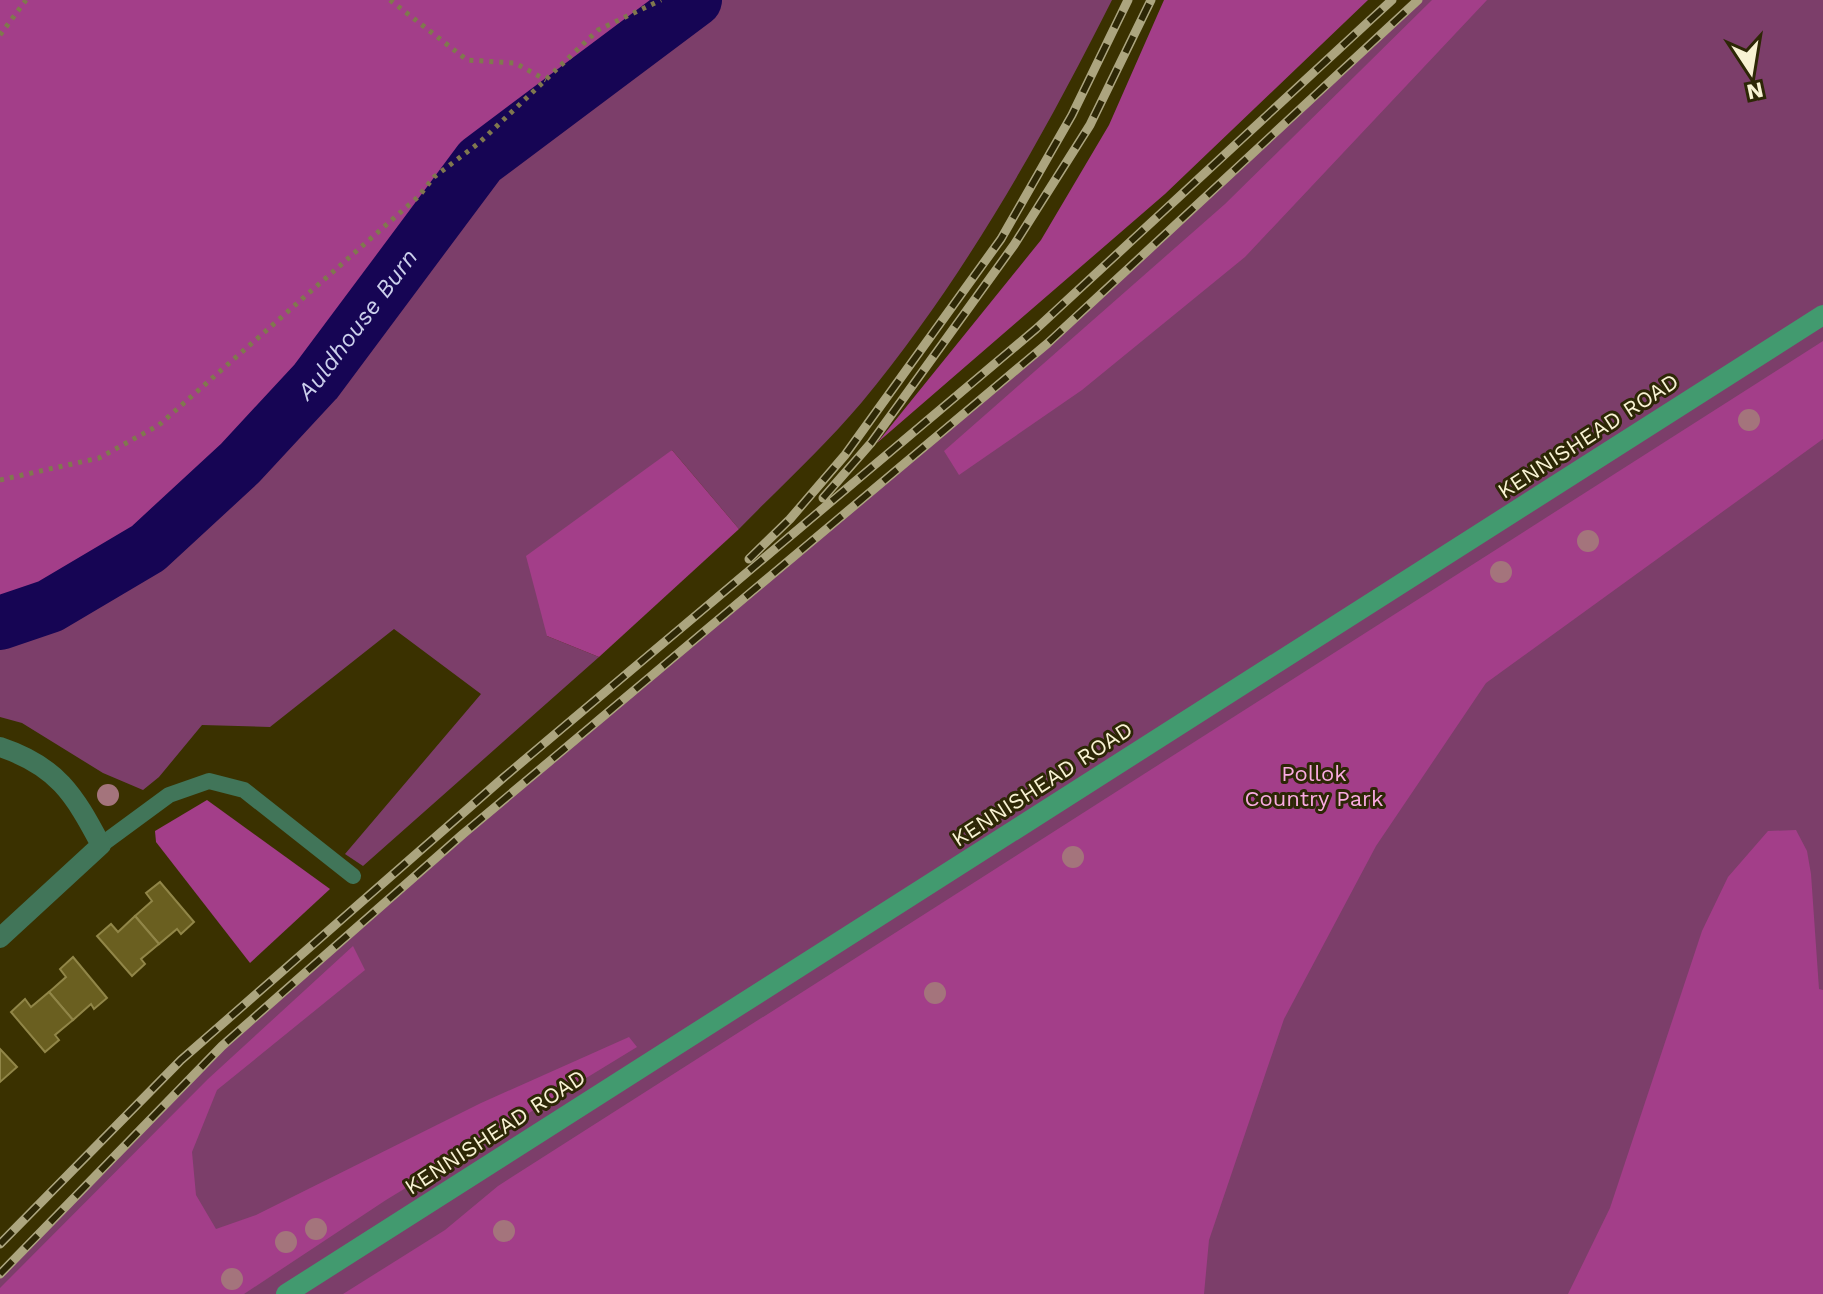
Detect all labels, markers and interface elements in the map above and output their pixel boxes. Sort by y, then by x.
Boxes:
north arrow [1711,32,1791,112]
text: N [1744,77,1766,105]
water label: Auldhouse Burn [291,243,424,406]
street label: KENNISHEAD ROAD [1493,368,1683,504]
street label: KENNISHEAD ROAD [947,716,1137,852]
park label: Pollok Country Park [1244,761,1384,811]
street label: KENNISHEAD ROAD [400,1064,590,1200]

